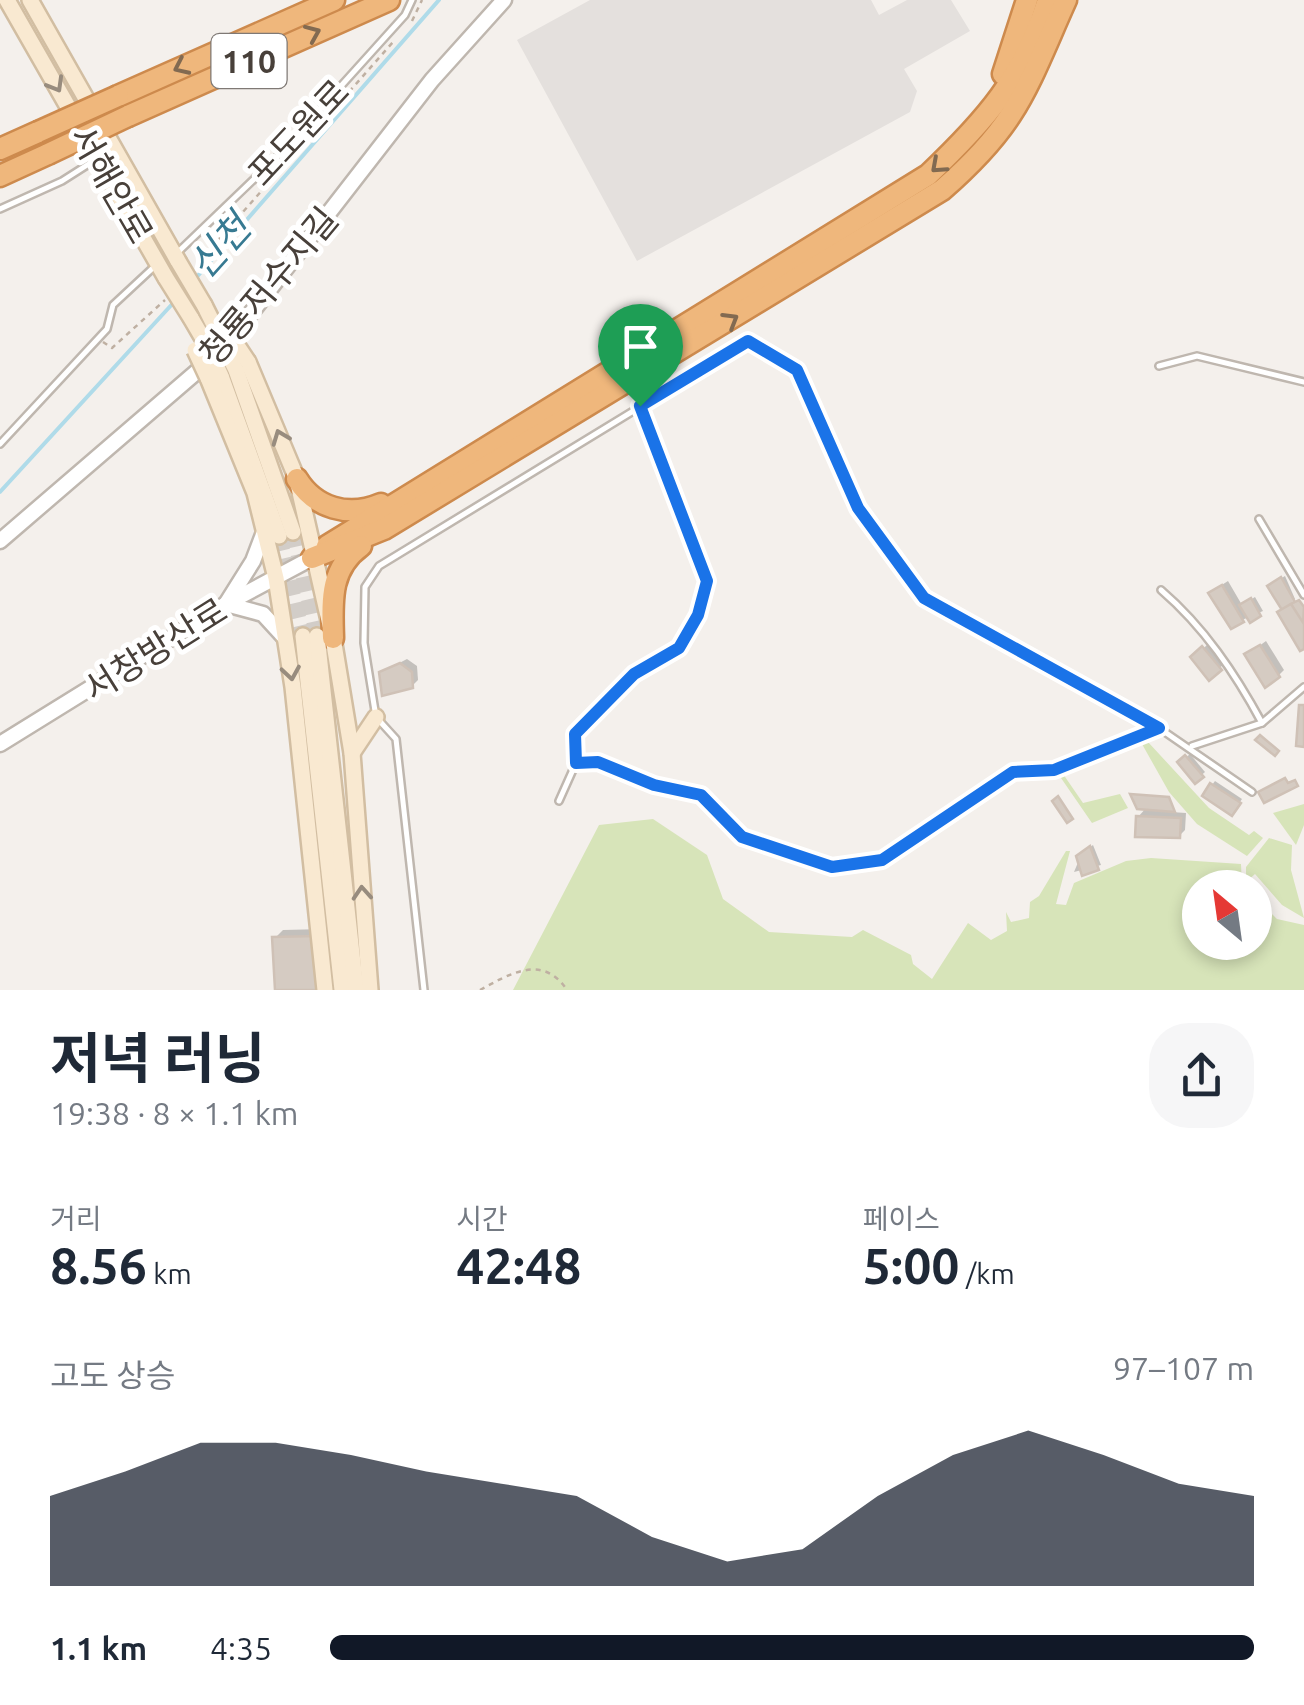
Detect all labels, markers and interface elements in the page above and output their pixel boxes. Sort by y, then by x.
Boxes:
one-way arrow [303,25,321,45]
road number: 110 [212,34,286,88]
one-way arrow [173,55,191,75]
street label: 포도원로 [239,71,357,193]
one-way arrow [43,74,63,92]
street label: 서해안로 [62,118,162,250]
one-way arrow [931,154,950,172]
street label: 청룡저수지길 [191,199,345,373]
water label: 신천 [180,203,261,286]
pin [598,304,683,407]
one-way arrow [720,313,738,332]
icon: arrive [613,319,668,374]
one-way arrow [272,429,292,447]
street label: 서창방산로 [76,589,234,709]
one-way arrow [280,665,301,681]
north arrow [1182,870,1272,960]
map controls [1182,870,1272,960]
one-way arrow [352,884,374,900]
button: share [1149,1023,1254,1128]
text: 저녁 러닝 [50,1027,265,1088]
text: 19:38 · 8 × 1.1 km [50,1095,298,1131]
text: 거리 [50,1203,102,1234]
text: 시간 [456,1203,508,1234]
text: 페이스 [863,1203,940,1234]
text: 8.56 [50,1237,147,1293]
text: 42:48 [456,1237,581,1293]
text: 5:00 [863,1237,960,1293]
text: km [147,1258,192,1289]
text: /km [960,1258,1015,1289]
text: 97–107 m [1113,1350,1254,1386]
text: 고도 상승 [50,1357,175,1393]
text: 1.1 km [50,1630,147,1666]
text: 4:35 [210,1630,272,1666]

